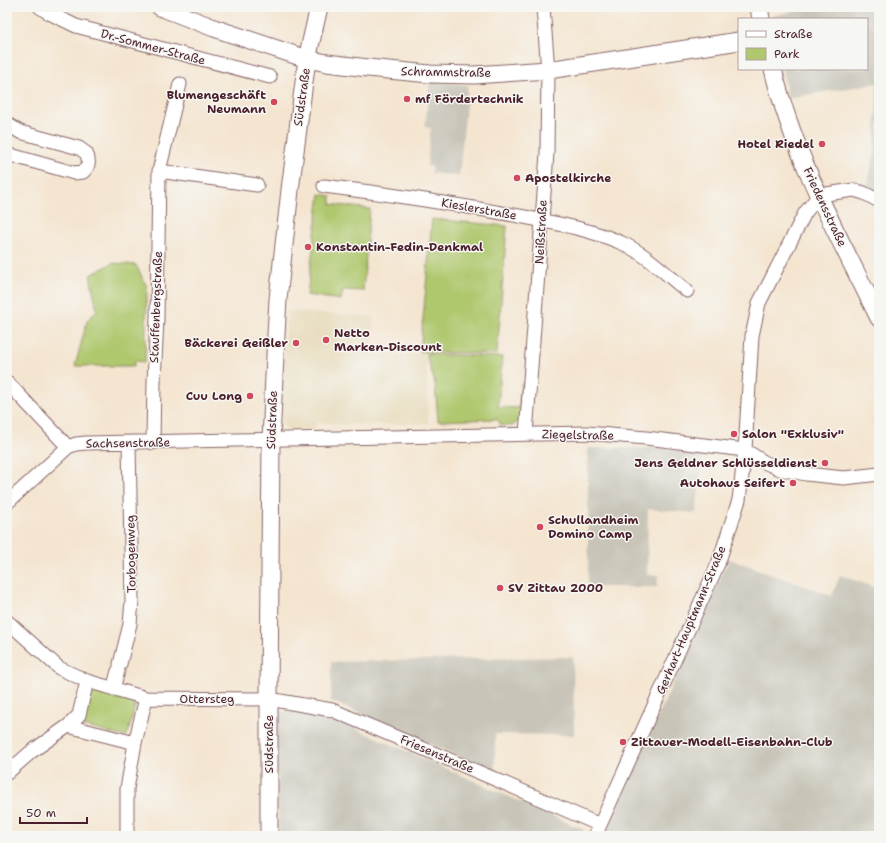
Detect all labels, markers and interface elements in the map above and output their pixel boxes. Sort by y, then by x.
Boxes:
legend [738,18,868,70]
street label: Dr.-Sommer-Straße [99,25,207,69]
text: Straße [774,26,813,42]
text: Park [774,46,800,62]
street label: Schrammstraße [401,63,491,81]
street label: Südstraße [290,67,314,127]
place label: Blumengeschäft Neumann [167,87,266,117]
place label: mf Fördertechnik [415,91,524,107]
marker: mf Fördertechnik [402,94,412,104]
marker: Blumengeschäft Neumann [269,97,279,107]
place label: Hotel Riedel [737,136,814,152]
marker: Hotel Riedel [817,139,827,149]
street label: Friedensstraße [800,165,851,250]
place label: Apostelkirche [525,170,611,186]
marker: Apostelkirche [512,173,522,183]
street label: Kieslerstraße [440,195,518,224]
street label: Neißstraße [531,199,551,265]
place label: Konstantin-Fedin-Denkmal [316,239,483,255]
marker: Konstantin-Fedin-Denkmal [303,242,313,252]
street label: Stauffenbergstraße [146,251,166,363]
place label: Netto Marken-Discount [334,325,442,355]
place label: Bäckerei Geißler [185,335,289,351]
marker: Netto Marken-Discount [321,335,331,345]
marker: Bäckerei Geißler [291,338,301,348]
place label: Cuu Long [186,388,242,404]
street label: Südstraße [263,390,281,450]
marker: Cuu Long [245,391,255,401]
street label: Ziegelstraße [542,426,615,444]
place label: Salon "Exklusiv" [742,426,844,442]
marker: Salon "Exklusiv" [729,429,739,439]
street label: Sachsenstraße [86,434,171,452]
place label: Jens Geldner Schlüsseldienst [634,455,817,471]
marker: Jens Geldner Schlüsseldienst [820,458,830,468]
place label: Autohaus Seifert [680,475,785,491]
marker: Autohaus Seifert [788,478,798,488]
place label: Schullandheim Domino Camp [548,512,639,542]
street label: Torbogenweg [122,515,140,593]
marker: Schullandheim Domino Camp [535,522,545,532]
street label: Gerhart-Hauptmann-Straße [652,543,730,697]
place label: SV Zittau 2000 [508,580,603,596]
marker: SV Zittau 2000 [495,583,505,593]
street label: Ottersteg [180,691,234,707]
street label: Südstraße [261,714,277,773]
street label: Friesenstraße [398,731,477,777]
place label: Zittauer-Modell-Eisenbahn-Club [631,734,833,750]
marker: Zittauer-Modell-Eisenbahn-Club [618,737,628,747]
scale bar [20,799,87,825]
text: 50 m [26,805,56,821]

